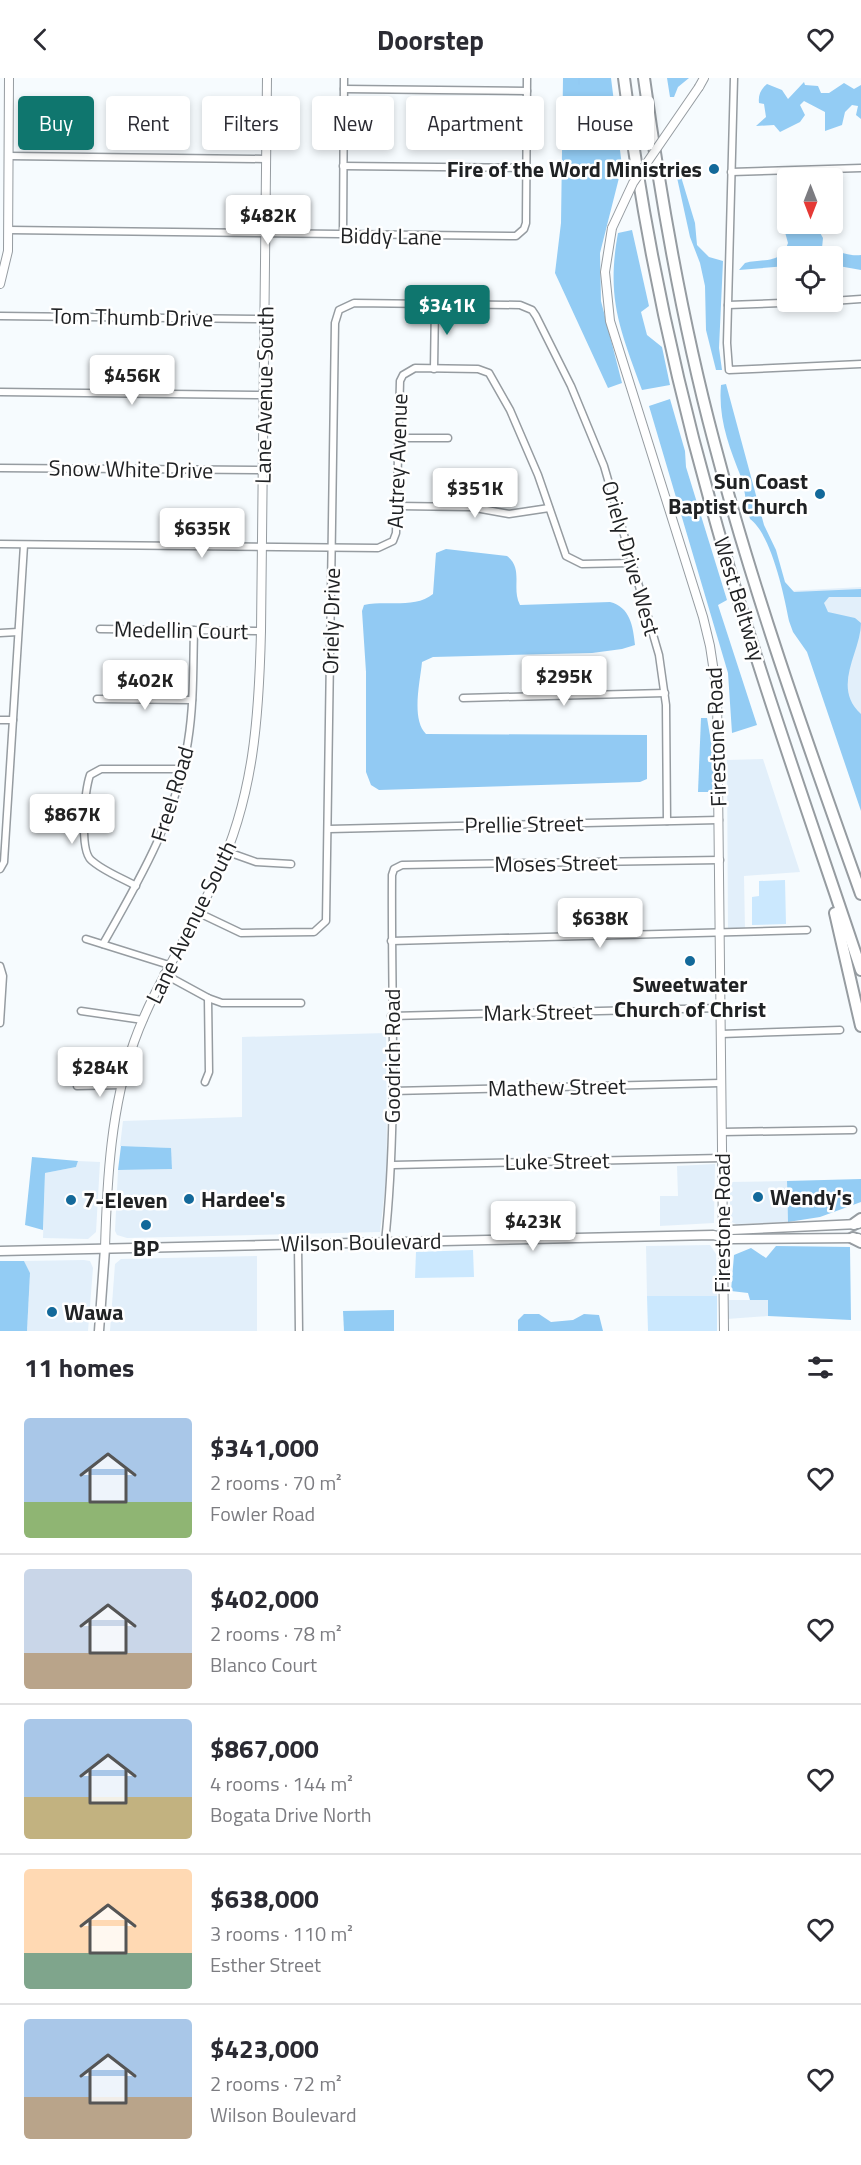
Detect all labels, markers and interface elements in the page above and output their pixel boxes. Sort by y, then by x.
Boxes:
text: Doorstep [377,19,484,60]
icon: back [24,23,57,56]
icon: heart [804,23,837,56]
chip: Buy [18,96,94,150]
chip: Rent [106,96,190,150]
chip: Filters [202,96,300,150]
chip: New [312,96,394,150]
chip: Apartment [406,96,544,150]
chip: House [556,96,654,150]
place label: Fire of the Word Ministries [447,152,702,186]
marker: Fire of the Word Ministries [707,162,721,176]
north arrow [777,168,843,234]
map controls [777,168,843,312]
pin: $482K [226,195,310,246]
text: $482K [240,199,296,230]
street label: Biddy Lane [340,218,442,254]
button: locate [777,246,843,312]
pin: $341K [405,285,489,336]
text: $341K [419,289,475,320]
street label: Tom Thumb Drive [51,299,213,335]
street label: Lane Avenue South [245,306,283,484]
pin: $456K [90,355,174,406]
text: $456K [104,359,160,390]
street label: Autrey Avenue [378,393,416,529]
street label: Snow White Drive [48,451,214,487]
place label: Sun Coast Baptist Church [668,464,808,523]
pin: $351K [433,468,517,519]
text: $351K [447,472,503,503]
street label: Oriely Drive West [593,477,669,640]
marker: Sun Coast Baptist Church [813,487,827,501]
pin: $635K [160,508,244,559]
text: $635K [174,512,230,543]
street label: West Beltway [705,533,775,666]
street label: Oriely Drive [313,567,349,675]
street label: Medellin Court [114,612,249,648]
pin: $295K [522,656,606,707]
pin: $402K [103,660,187,711]
text: $295K [536,660,592,691]
text: $402K [117,664,173,695]
street label: Firestone Road [697,667,735,807]
street label: Freel Road [141,742,203,846]
pin: $867K [30,794,114,845]
text: $867K [44,798,100,829]
street label: Prellie Street [464,806,584,842]
street label: Lane Avenue South [137,835,245,1009]
street label: Moses Street [494,845,618,881]
pin: $638K [558,898,642,949]
text: $638K [572,902,628,933]
marker: Sweetwater Church of Christ [683,954,697,968]
place label: Sweetwater Church of Christ [614,967,766,1026]
street label: Goodrich Road [375,989,409,1123]
street label: Mark Street [483,994,593,1030]
pin: $284K [58,1047,142,1098]
text: $284K [72,1051,128,1082]
street label: Mathew Street [488,1069,627,1105]
street label: Luke Street [504,1143,610,1179]
street label: Firestone Road [705,1153,739,1293]
place label: Wendy's [770,1180,852,1214]
place label: Hardee's [201,1182,285,1216]
place label: 7-Eleven [83,1183,168,1217]
marker: Wendy's [751,1190,765,1204]
marker: Hardee's [182,1192,196,1206]
marker: 7-Eleven [64,1193,78,1207]
pin: $423K [491,1201,575,1252]
text: $423K [505,1205,561,1236]
marker: BP [139,1218,153,1232]
street label: Wilson Boulevard [280,1224,442,1260]
place label: BP [133,1231,159,1265]
place label: Wawa [64,1295,124,1329]
marker: Wawa [45,1305,59,1319]
text: 11 homes [24,1348,134,1387]
icon: filters [804,1351,837,1384]
text: $341,000 [210,1428,319,1467]
icon: home [72,1442,144,1514]
icon: heart [804,1462,837,1495]
text: 2 rooms · 70 m² [210,1467,342,1498]
text: Fowler Road [210,1498,315,1529]
text: $402,000 [210,1579,319,1618]
icon: home [72,1593,144,1665]
icon: heart [804,1613,837,1646]
text: 2 rooms · 78 m² [210,1618,342,1649]
text: Blanco Court [210,1649,317,1680]
text: $867,000 [210,1729,319,1768]
icon: home [72,1743,144,1815]
icon: heart [804,1763,837,1796]
text: 4 rooms · 144 m² [210,1768,353,1799]
text: Bogata Drive North [210,1799,371,1830]
text: $638,000 [210,1879,319,1918]
icon: home [72,1893,144,1965]
icon: heart [804,1913,837,1946]
text: 3 rooms · 110 m² [210,1918,353,1949]
text: Esther Street [210,1949,321,1980]
text: $423,000 [210,2029,319,2068]
icon: home [72,2043,144,2115]
icon: heart [804,2063,837,2096]
text: 2 rooms · 72 m² [210,2068,342,2099]
text: Wilson Boulevard [210,2099,357,2130]

